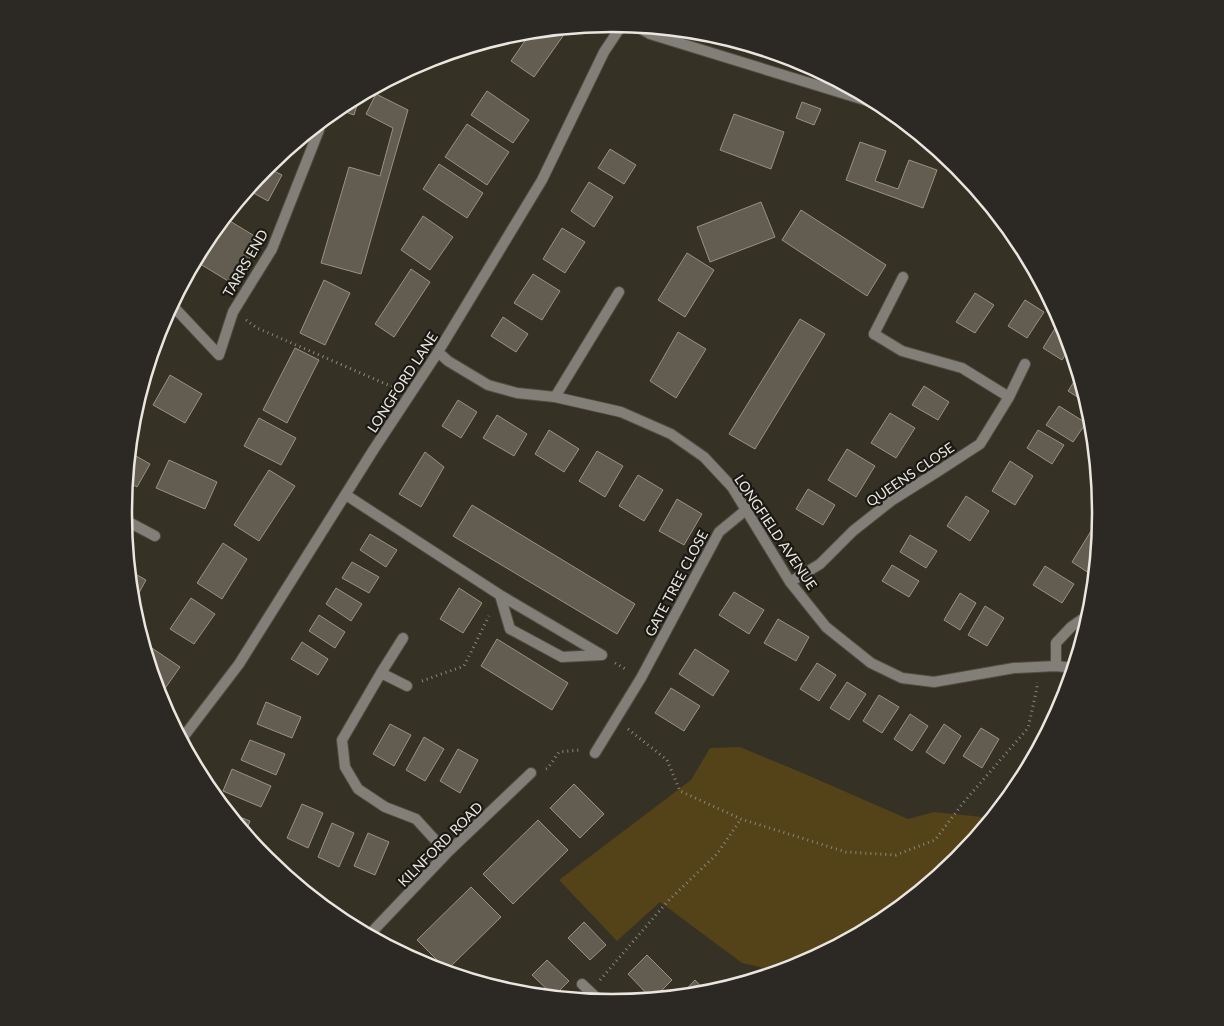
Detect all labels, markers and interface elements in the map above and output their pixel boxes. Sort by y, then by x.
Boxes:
street label: TARRS END [219,226,271,300]
street label: LONGFORD LANE [363,329,441,435]
street label: QUEENS CLOSE [863,438,957,510]
street label: LONGFIELD AVENUE [731,471,821,593]
street label: GATE TREE CLOSE [641,527,711,639]
street label: KILNFORD ROAD [394,798,486,890]

